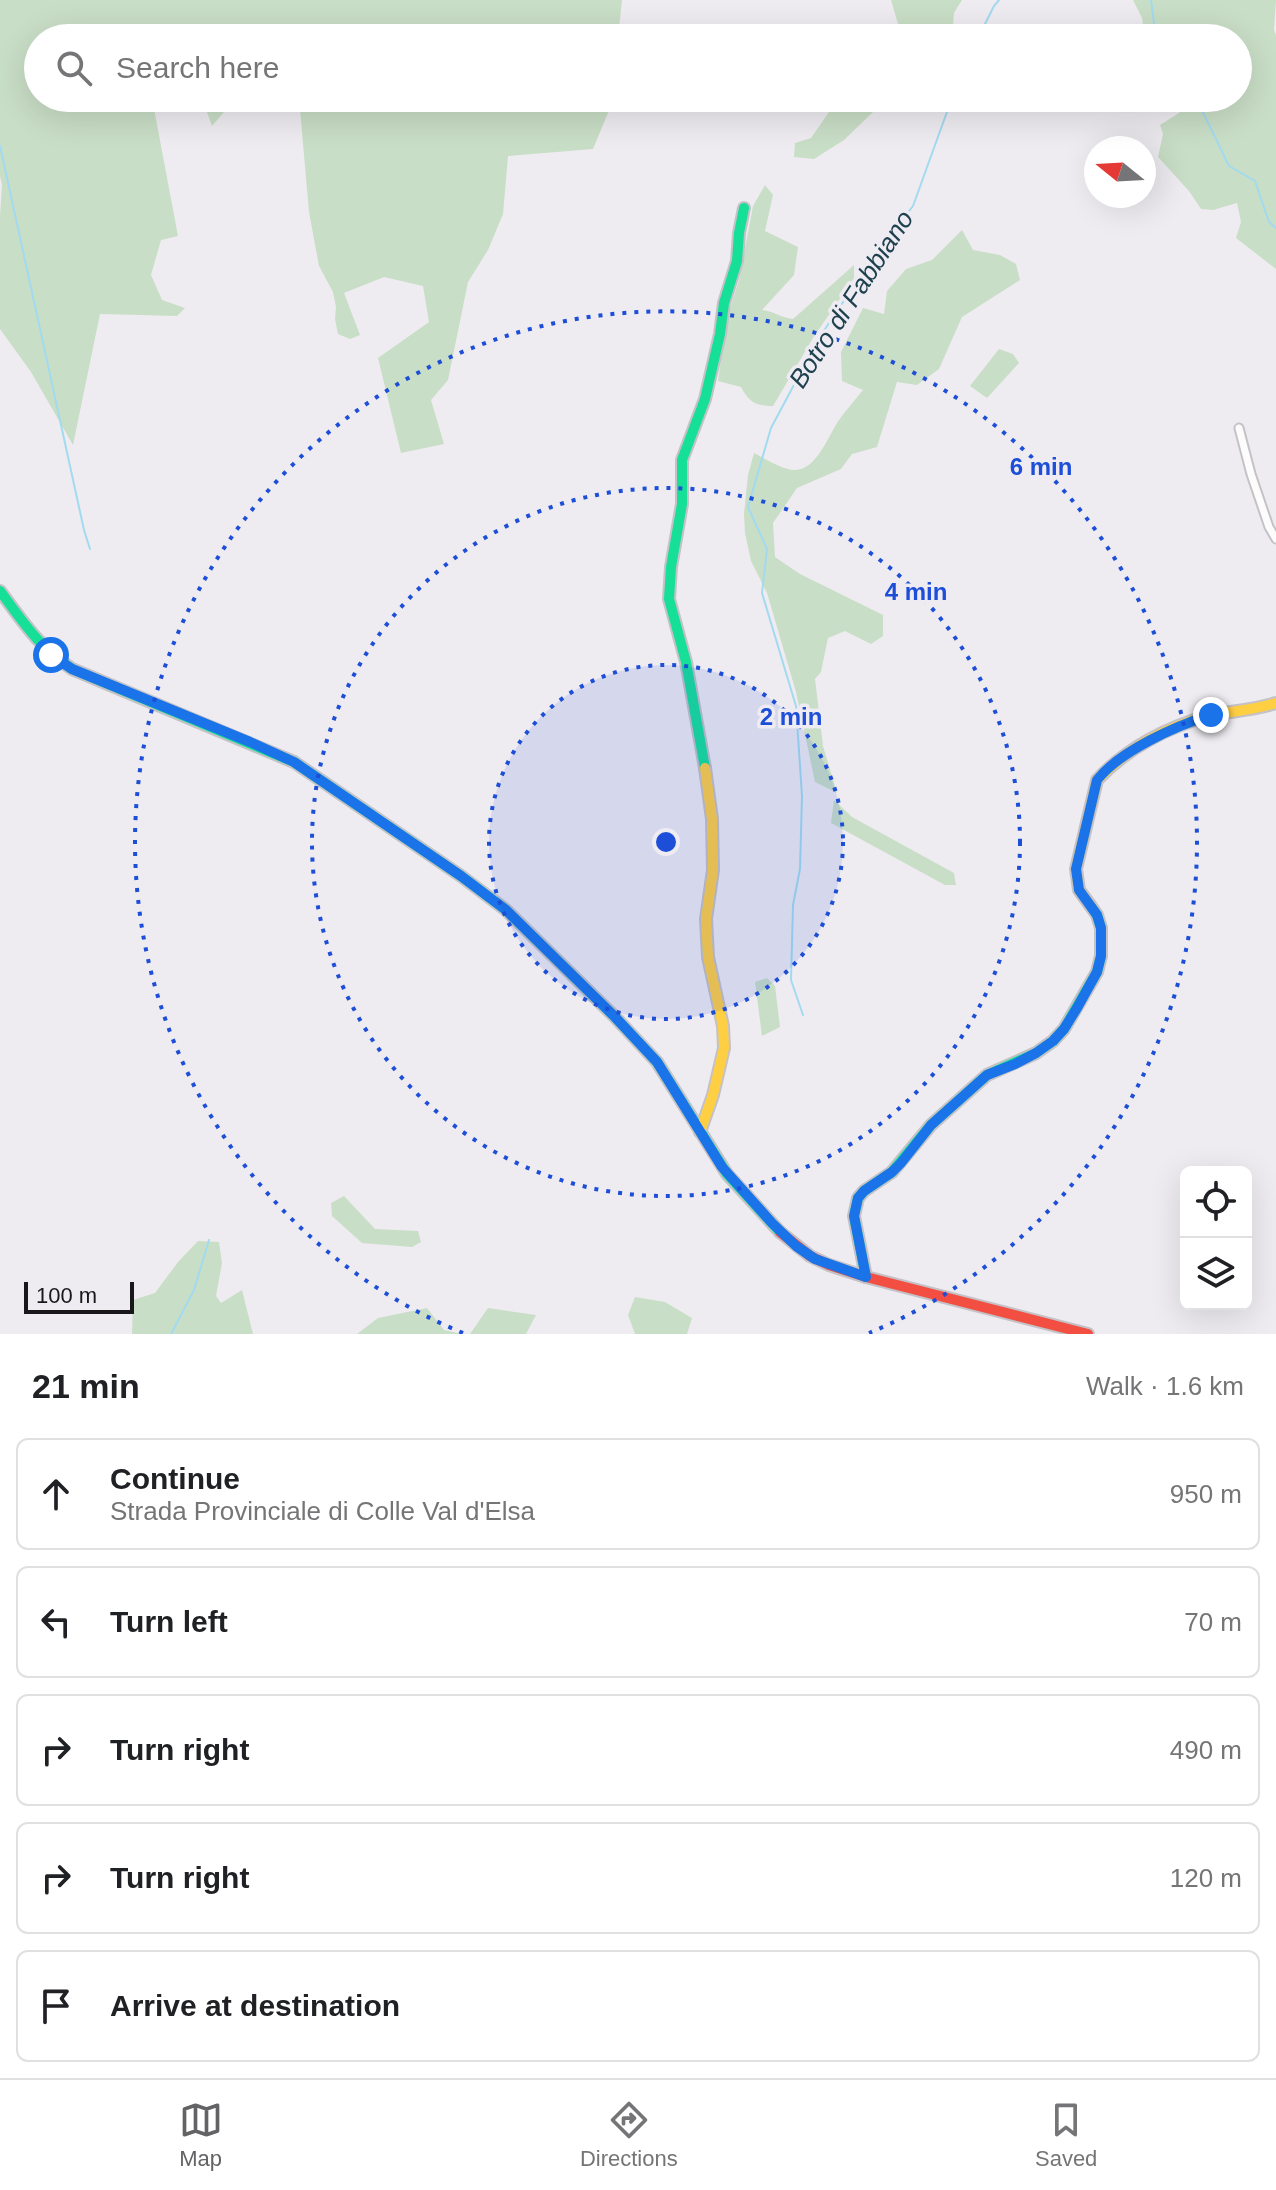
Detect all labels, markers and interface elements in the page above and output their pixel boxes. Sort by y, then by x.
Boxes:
search box [24,24,1252,112]
icon: search [52,46,96,90]
text: Search here [116,51,279,84]
north arrow [1084,136,1156,208]
water label: Botro di Fabbiano [783,205,919,393]
text: 6 min [1010,453,1072,480]
text: 4 min [885,578,947,605]
route start [33,637,69,673]
route end [1193,697,1229,733]
text: 2 min [760,703,822,730]
centre of rings [652,828,680,856]
map controls [1180,1166,1252,1310]
button: locate [1180,1166,1252,1238]
button: layers [1180,1238,1252,1310]
scale bar [24,1278,134,1314]
text: 100 m [36,1283,97,1308]
text: 21 min [32,1367,140,1405]
text: Walk · 1.6 km [1086,1371,1244,1401]
text: Continue [110,1462,240,1495]
icon: ahead [34,1472,78,1516]
text: 950 m [1170,1479,1242,1509]
text: Strada Provinciale di Colle Val d'Elsa [110,1496,535,1526]
icon: left [34,1600,78,1644]
text: Turn left [110,1605,228,1638]
text: 70 m [1184,1607,1242,1637]
icon: right [34,1728,78,1772]
text: Turn right [110,1733,249,1766]
text: 490 m [1170,1735,1242,1765]
icon: right [34,1856,78,1900]
text: Turn right [110,1861,249,1894]
text: 120 m [1170,1863,1242,1893]
icon: arrive [34,1984,78,2028]
text: Arrive at destination [110,1989,400,2022]
tab: Map [179,2098,223,2172]
tab: Directions [580,2098,678,2172]
tab: Saved [1035,2098,1097,2172]

